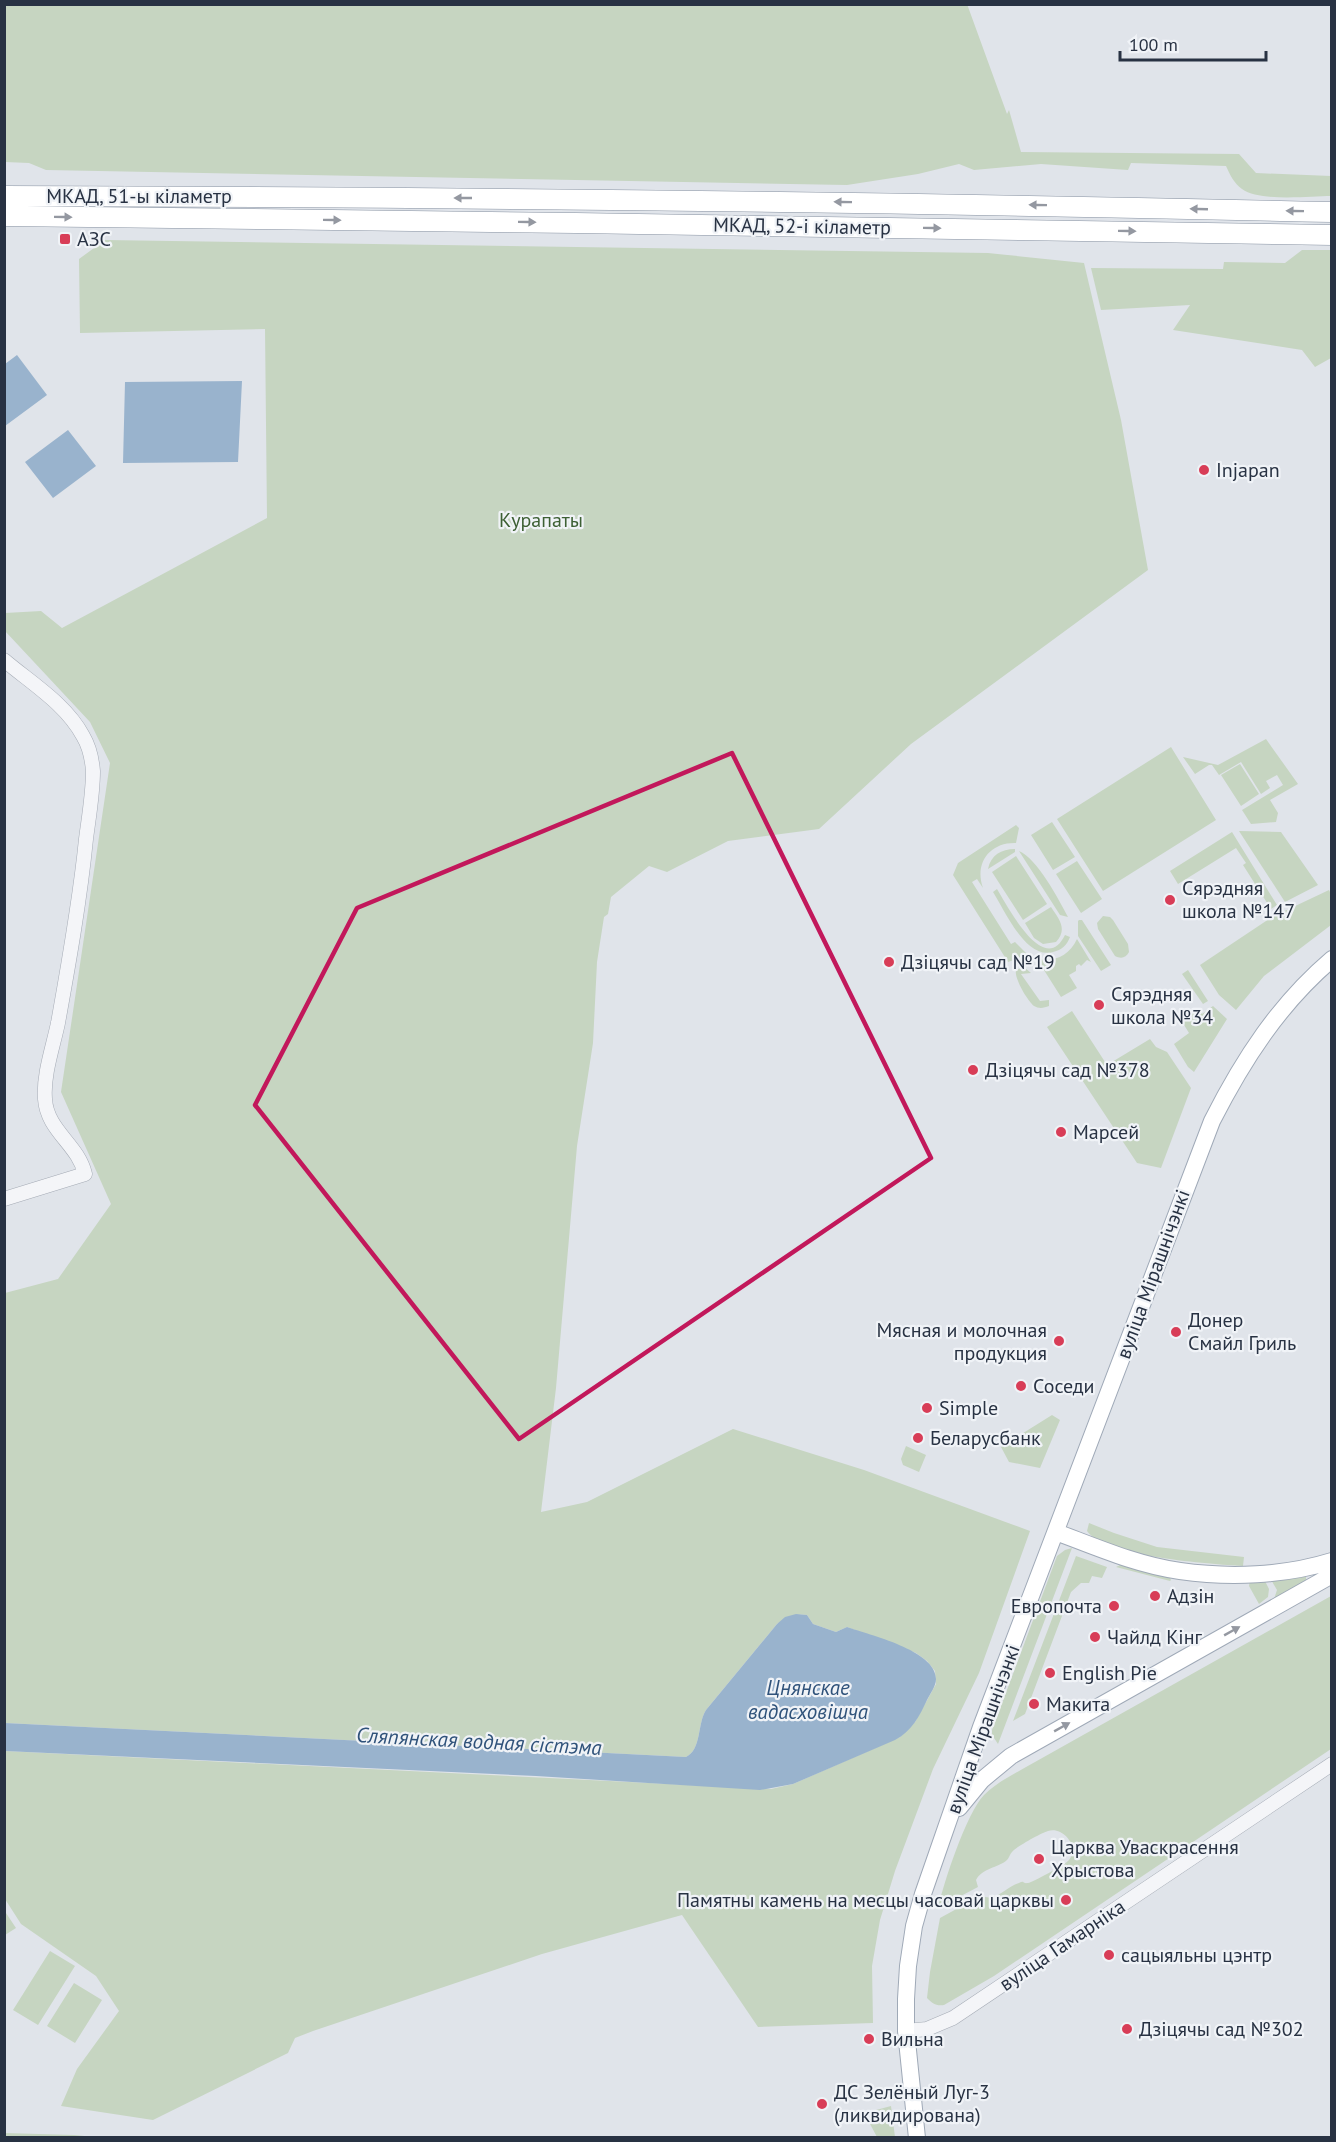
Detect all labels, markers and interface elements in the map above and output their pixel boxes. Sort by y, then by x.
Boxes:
scale bar [1120,24,1266,62]
text: 100 m [1129,33,1178,56]
street label: МКАД, 51-ы кіламетр [46,183,232,209]
one-way arrow [453,193,472,203]
one-way arrow [833,198,852,207]
one-way arrow [1028,200,1047,210]
one-way arrow [1190,204,1209,213]
one-way arrow [1285,206,1304,216]
street label: МКАД, 52-і кіламетр [713,211,891,241]
one-way arrow [53,212,72,222]
one-way arrow [322,215,341,225]
one-way arrow [517,217,536,227]
one-way arrow [922,223,941,233]
place label: АЗС [77,226,111,252]
one-way arrow [1117,226,1136,235]
marker: АЗС [58,232,72,246]
place label: Injapan [1216,457,1280,483]
marker: Injapan [1197,463,1211,477]
park label: Курапаты [499,507,583,533]
place label: Сярэдняя школа №147 [1182,875,1295,924]
marker: Сярэдняя школа №147 [1163,893,1177,907]
place label: Дзіцячы сад №19 [901,949,1055,975]
marker: Дзіцячы сад №19 [882,955,896,969]
place label: Сярэдняя школа №34 [1111,981,1213,1030]
marker: Сярэдняя школа №34 [1092,998,1106,1012]
place label: Дзіцячы сад №378 [985,1057,1150,1083]
marker: Дзіцячы сад №378 [966,1063,980,1077]
place label: Марсей [1073,1119,1139,1145]
marker: Марсей [1054,1125,1068,1139]
street label: вуліца Мірашнічэнкі [1110,1186,1196,1362]
place label: Донер Смайл Гриль [1188,1307,1296,1356]
place label: Мясная и молочная продукция [877,1317,1047,1366]
marker: Донер Смайл Гриль [1169,1325,1183,1339]
marker: Мясная и молочная продукция [1052,1334,1066,1348]
place label: Соседи [1033,1373,1094,1399]
marker: Соседи [1014,1379,1028,1393]
place label: Simple [939,1395,998,1421]
marker: Simple [920,1401,934,1415]
place label: Беларусбанк [930,1425,1041,1451]
marker: Беларусбанк [911,1431,925,1445]
place label: Адзін [1167,1583,1214,1609]
marker: Адзін [1148,1589,1162,1603]
place label: Европочта [1011,1593,1102,1619]
marker: Европочта [1107,1599,1121,1613]
place label: Чайлд Кінг [1107,1624,1203,1650]
one-way arrow [1224,1626,1241,1636]
marker: Чайлд Кінг [1088,1630,1102,1644]
street label: вуліца Мірашнічэнкі [940,1641,1026,1817]
place label: English Pie [1062,1660,1157,1686]
marker: English Pie [1043,1666,1057,1680]
water label: Цнянскае вадасховішча [748,1674,869,1725]
place label: Макита [1046,1691,1110,1717]
marker: Макита [1027,1697,1041,1711]
water label: Сляпянская водная сістэма [356,1721,603,1761]
one-way arrow [1054,1722,1071,1732]
place label: Царква Уваскрасення Хрыстова [1051,1834,1239,1883]
marker: Царква Уваскрасення Хрыстова [1032,1852,1046,1866]
place label: Памятны камень на месцы часовай царквы [677,1887,1054,1913]
street label: вуліца Гамарніка [994,1893,1130,1997]
marker: Памятны камень на месцы часовай царквы [1059,1893,1073,1907]
place label: сацыяльны цэнтр [1121,1942,1272,1968]
marker: сацыяльны цэнтр [1102,1948,1116,1962]
place label: Дзіцячы сад №302 [1139,2016,1304,2042]
marker: Дзіцячы сад №302 [1120,2022,1134,2036]
place label: Вильна [881,2026,944,2052]
marker: Вильна [862,2032,876,2046]
place label: ДС Зелёный Луг-3 (ликвидирована) [834,2079,990,2128]
marker: ДС Зелёный Луг-3 (ликвидирована) [815,2097,829,2111]

